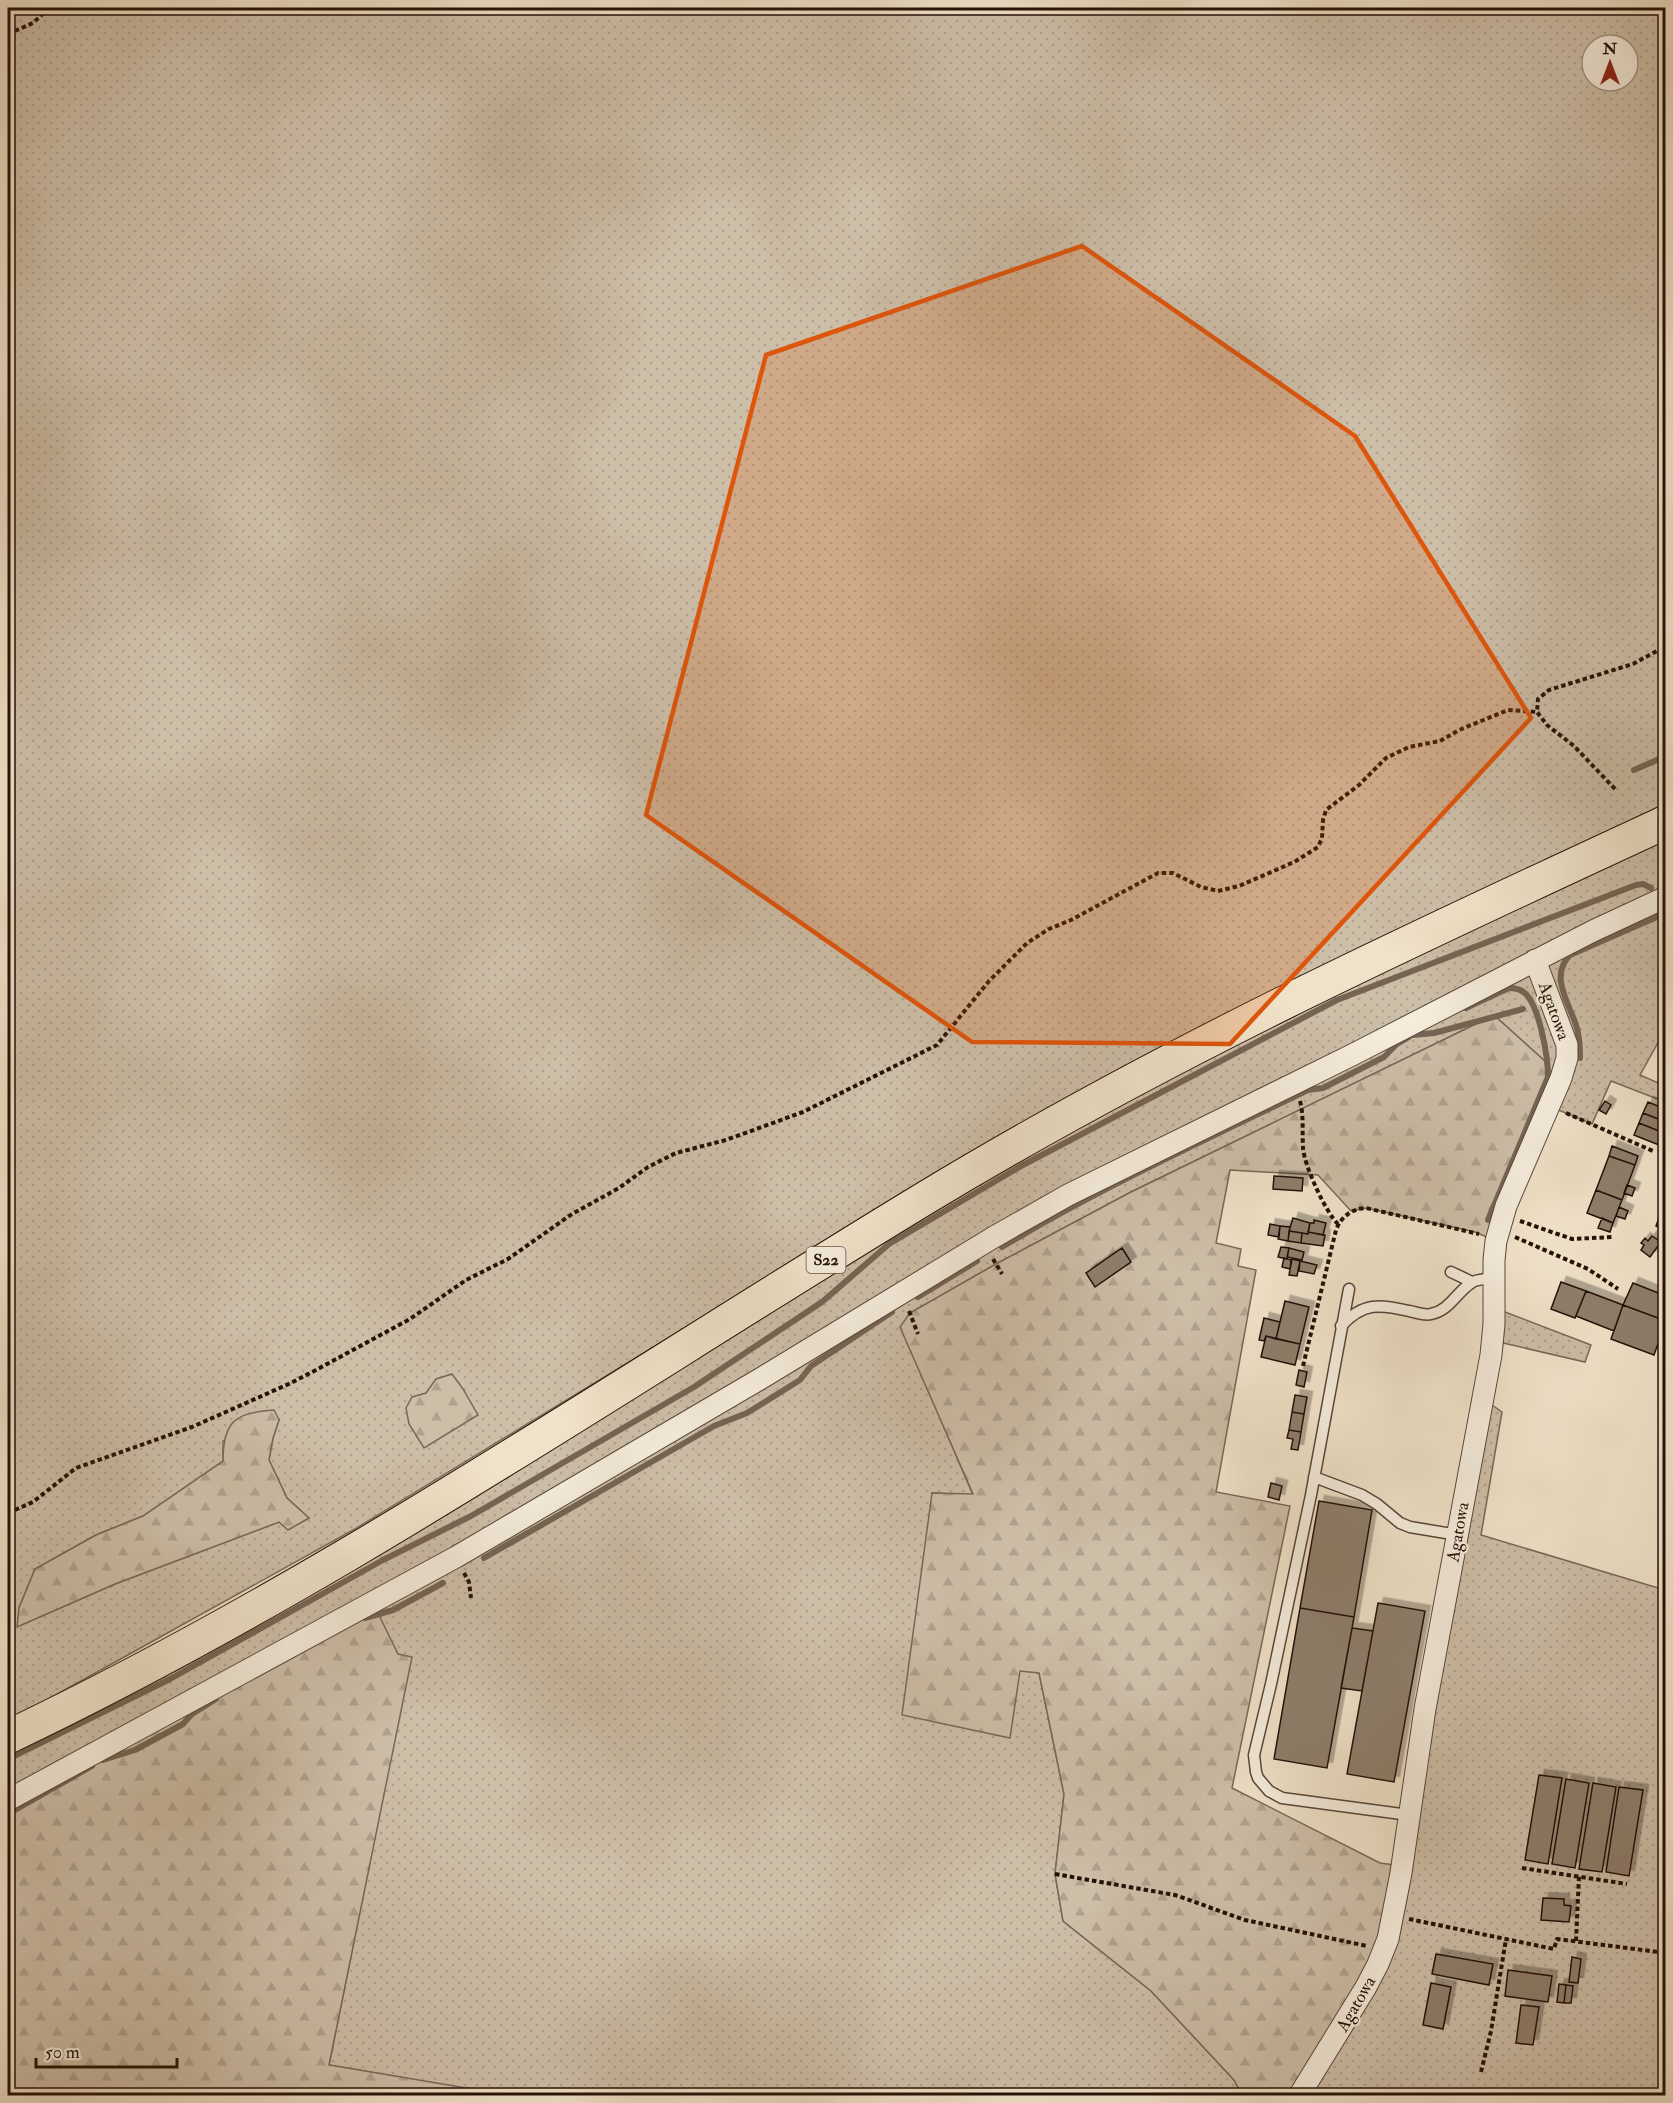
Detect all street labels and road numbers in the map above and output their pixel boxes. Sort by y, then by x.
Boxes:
street label: Agatowa [1533,978,1575,1044]
road number: S22 [806,1247,846,1273]
street label: Agatowa [1441,1500,1475,1565]
street label: Agatowa [1330,1972,1381,2037]

